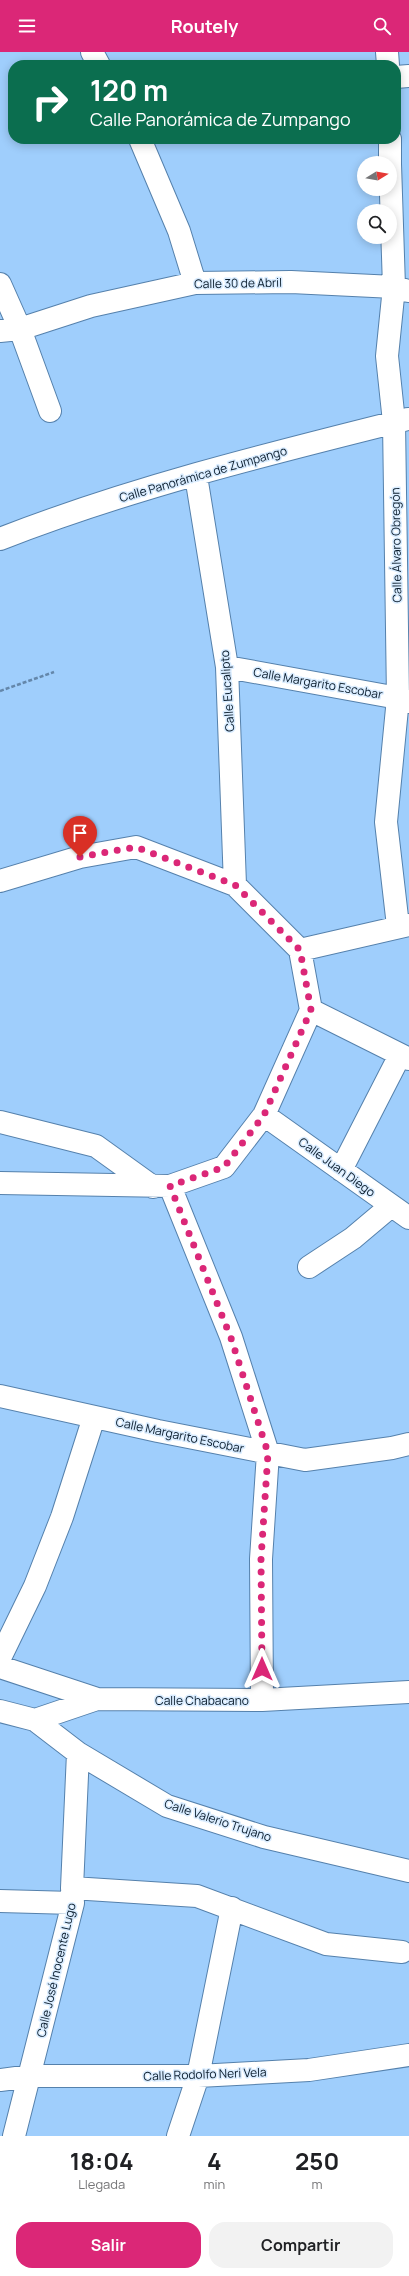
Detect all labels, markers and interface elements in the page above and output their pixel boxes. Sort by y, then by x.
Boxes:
text: Routely [171,14,238,38]
icon: menu [16,15,38,37]
icon: search [371,15,393,37]
text: 120 m [90,71,168,109]
icon: right [24,76,76,128]
text: Calle Panorámica de Zumpango [90,107,351,131]
north arrow [357,156,397,196]
map controls [357,156,397,244]
button: search [357,204,397,244]
street label: Calle 30 de Abril [194,274,282,292]
street label: Calle Panorámica de Zumpango [117,442,289,506]
street label: Calle Álvaro Obregón [386,487,406,603]
street label: Calle Eucalipto [216,650,238,732]
street label: Calle Margarito Escobar [252,663,385,703]
pin [63,816,97,857]
icon: arrive [69,822,91,844]
street label: Calle Juan Diego [295,1133,379,1201]
street label: Calle Margarito Escobar [114,1413,246,1457]
position arrow [241,1648,283,1690]
street label: Calle Chabacano [155,1692,249,1709]
street label: Calle Valerio Trujano [162,1795,274,1845]
street label: Calle José Inocente Lugo [32,1901,80,2039]
street label: Calle Rodolfo Neri Vela [143,2063,267,2085]
text: 18:04 [70,2144,134,2177]
text: 4 [207,2144,222,2177]
text: 250 [295,2144,339,2177]
text: Llegada [78,2175,125,2193]
text: min [203,2175,225,2193]
text: m [312,2175,323,2193]
button: Salir [16,2222,201,2268]
button: Compartir [209,2222,393,2268]

